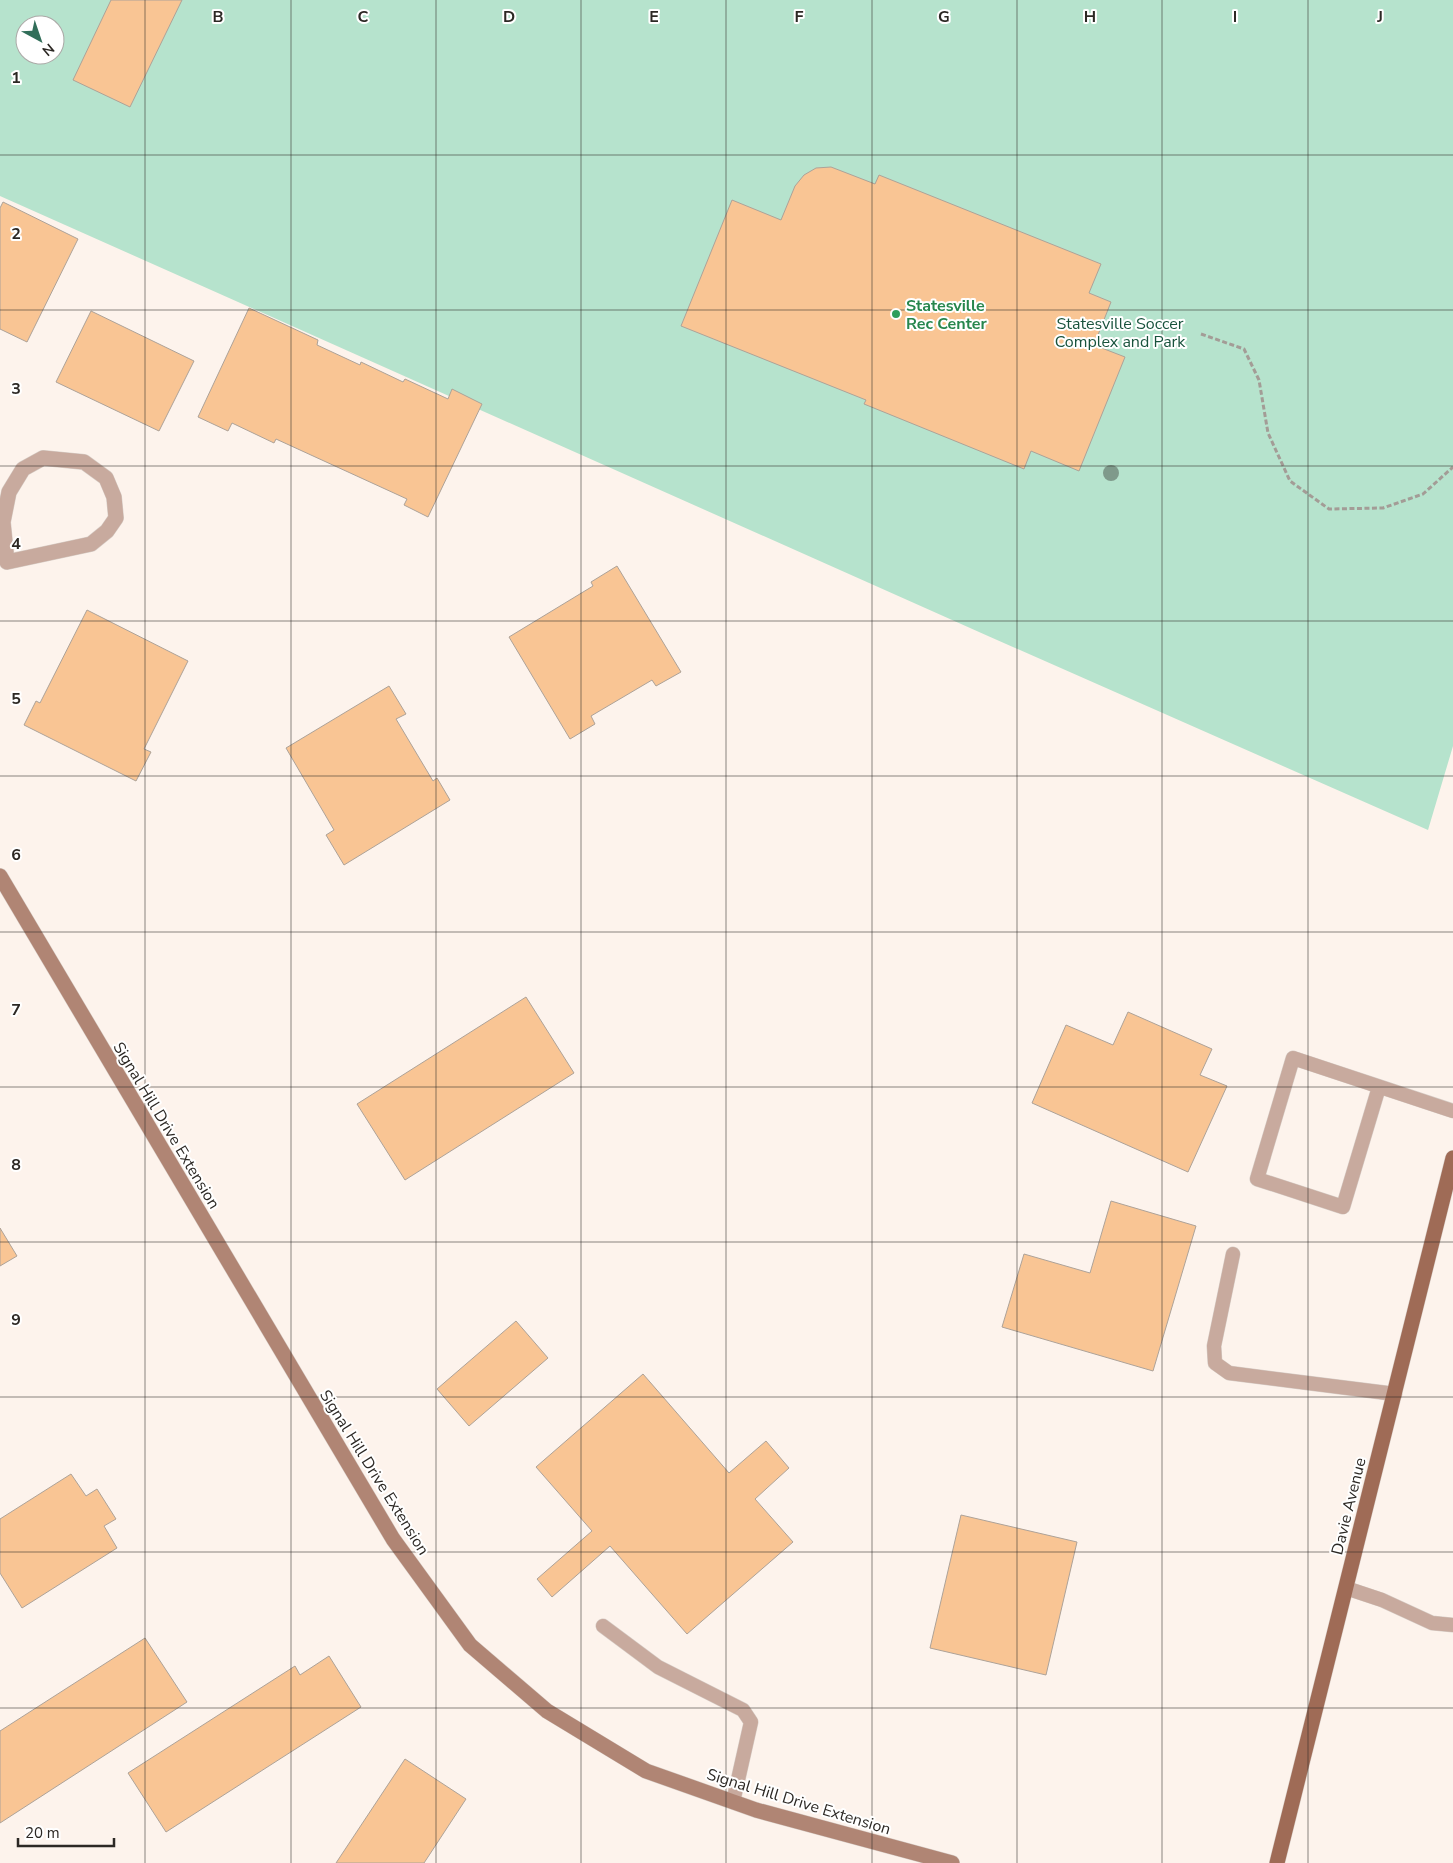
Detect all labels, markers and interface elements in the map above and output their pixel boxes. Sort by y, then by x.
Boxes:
text: B [212,6,224,28]
text: C [358,6,369,28]
text: D [503,6,515,28]
text: E [649,6,659,28]
text: F [795,6,804,28]
text: G [938,6,950,28]
text: H [1084,6,1096,28]
text: I [1233,6,1237,28]
text: J [1376,6,1383,28]
north arrow [15,15,65,65]
text: N [38,39,58,60]
text: 1 [11,67,21,89]
text: 2 [11,223,21,245]
place label: Statesville Rec Center [906,295,987,335]
marker: Statesville Rec Center [890,308,902,320]
park label: Statesville Soccer Complex and Park [1055,313,1186,353]
text: 3 [11,378,21,400]
text: 4 [11,533,21,555]
text: 5 [11,688,21,710]
text: 6 [11,844,21,866]
text: 7 [11,999,21,1021]
street label: Signal Hill Drive Extension [107,1038,225,1213]
text: 8 [11,1154,21,1176]
text: 9 [11,1309,21,1331]
street label: Signal Hill Drive Extension [314,1386,434,1559]
street label: Davie Avenue [1326,1455,1372,1557]
street label: Signal Hill Drive Extension [704,1763,893,1840]
scale bar [18,1816,114,1848]
text: 20 m [25,1823,60,1843]

